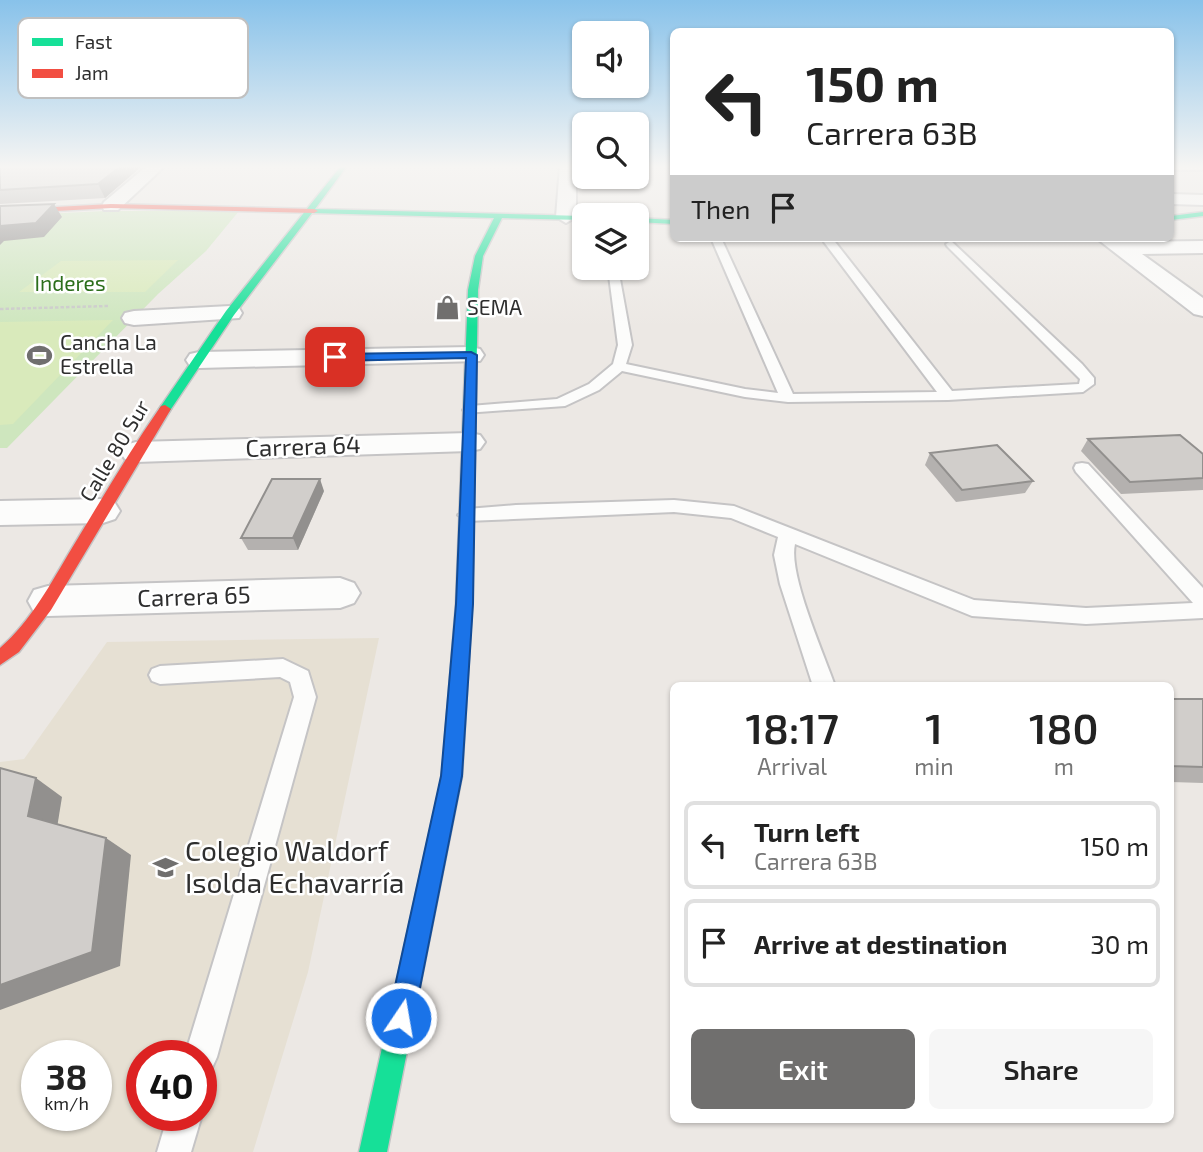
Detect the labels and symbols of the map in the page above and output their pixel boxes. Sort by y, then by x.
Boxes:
legend [18,18,248,98]
text: Fast [75,30,112,53]
text: Jam [75,61,109,84]
park label: Inderes [34,270,106,295]
shop icon: SEMA [433,294,461,322]
place label: SEMA [467,294,522,319]
pin [305,327,365,387]
place label: Cancha La Estrella [60,329,157,378]
sports icon: Cancha La Estrella [26,341,54,369]
street label: Calle 80 Sur [74,394,154,506]
street label: Carrera 64 [245,429,361,462]
street label: Carrera 65 [137,579,251,612]
place label: Colegio Waldorf Isolda Echavarría [185,833,404,899]
school or university icon: Colegio Waldorf Isolda Echavarría [151,853,179,881]
position arrow [364,981,438,1055]
speed limit sign: 40 [126,1040,217,1131]

